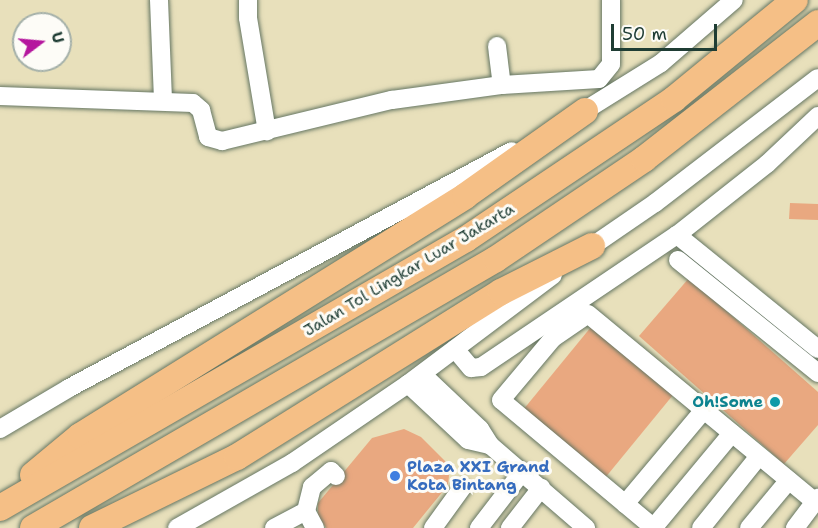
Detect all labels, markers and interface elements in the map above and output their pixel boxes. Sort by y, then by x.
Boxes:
north arrow [12,12,72,72]
scale bar [614,12,720,50]
text: 50 m [622,22,667,46]
text: U [46,29,69,46]
street label: Jalan Tol Lingkar Luar Jakarta [300,199,518,341]
place label: Oh!Some [692,392,763,412]
marker: Oh!Some [768,395,782,409]
place label: Plaza XXI Grand Kota Bintang [407,457,550,495]
marker: Plaza XXI Grand Kota Bintang [388,469,402,483]

